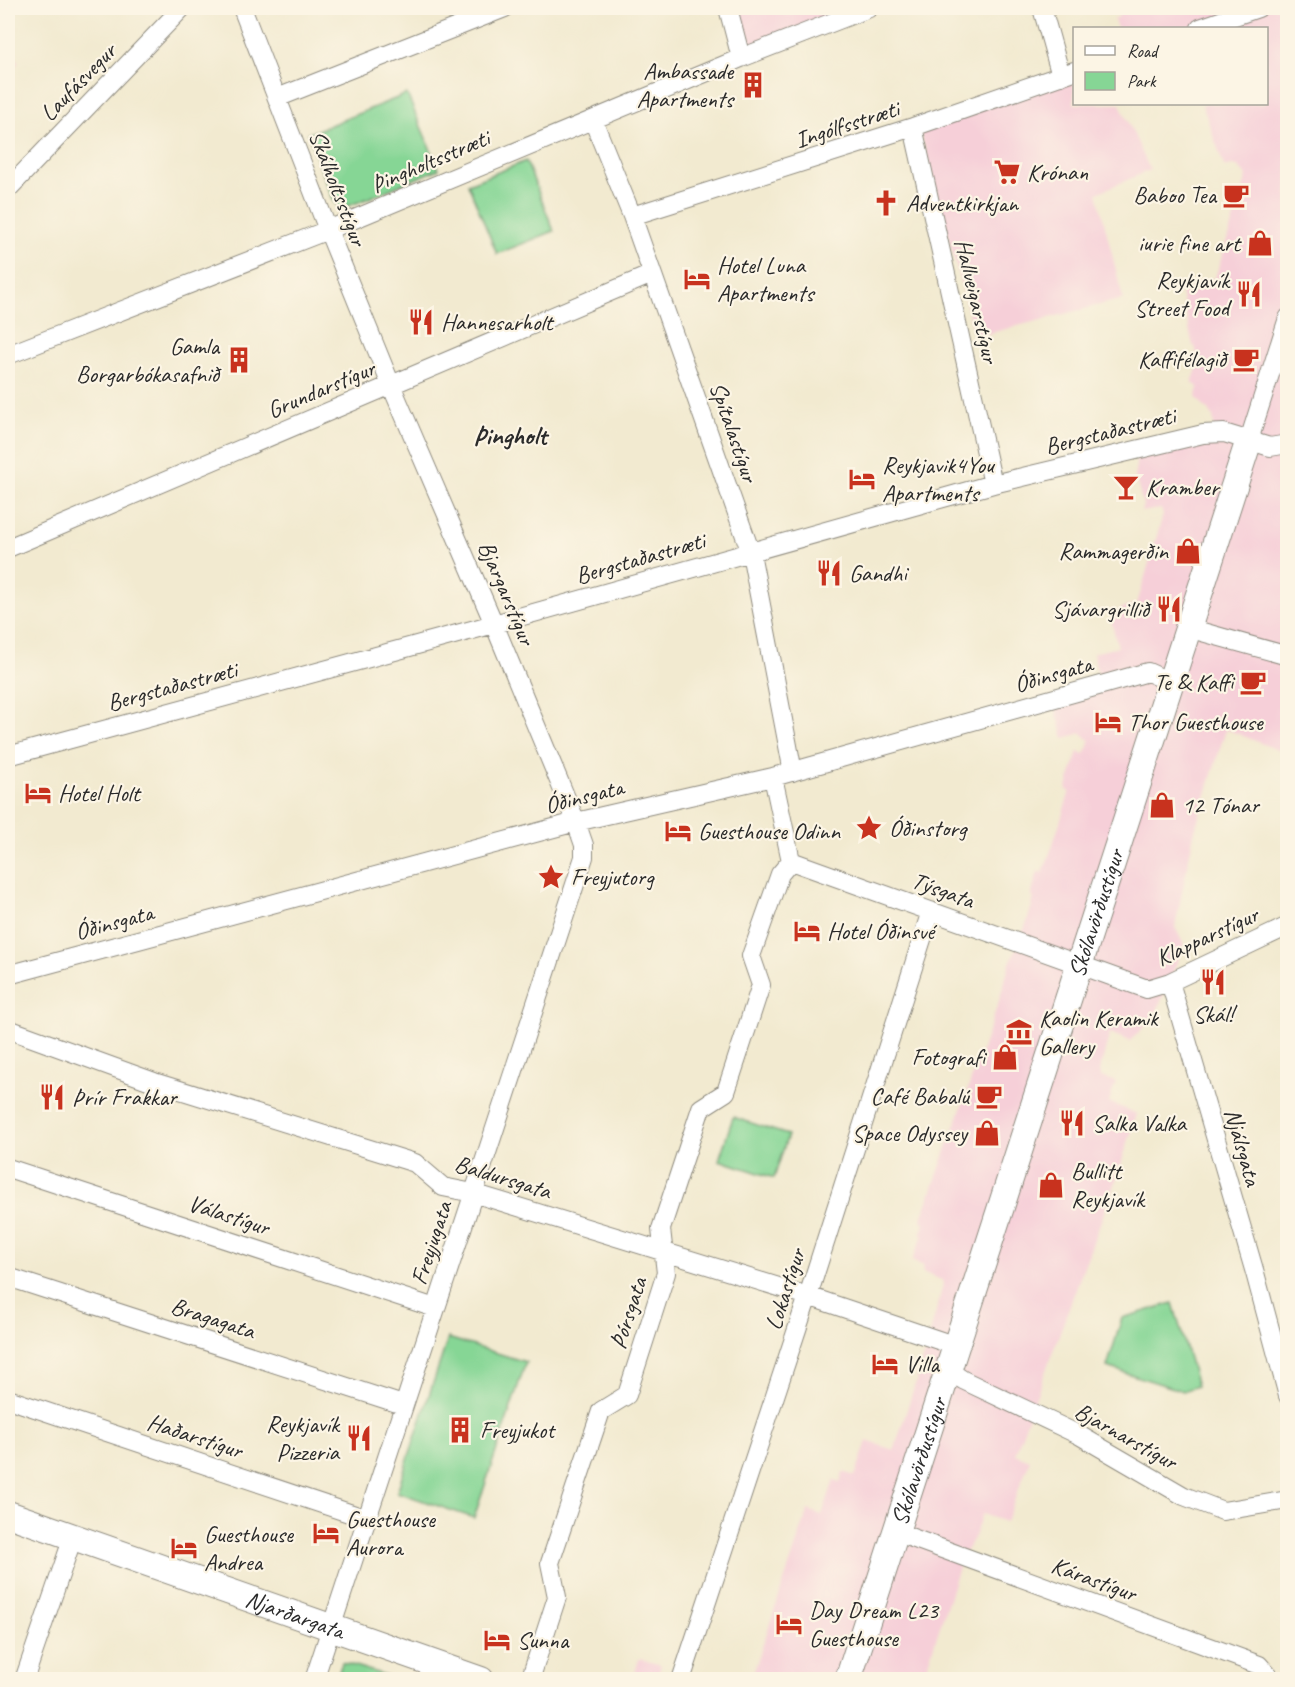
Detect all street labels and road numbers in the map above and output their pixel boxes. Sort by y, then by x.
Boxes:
street label: Laufásvegur [34,35,124,127]
street label: Ingólfsstræti [791,92,905,155]
street label: Þingholtsstræti [366,122,496,199]
street label: Skálholtsstígur [302,126,375,252]
street label: Hallveigarstígur [948,236,1006,368]
street label: Grundarstígur [262,352,382,425]
street label: Spítalastígur [703,378,766,488]
street label: Bergstaðastræti [1042,400,1181,462]
street label: Bergstaðastræti [572,525,711,591]
street label: Bjargarstígur [472,536,543,652]
street label: Óðinsgata [1011,648,1098,699]
street label: Bergstaðastræti [104,654,243,718]
street label: Óðinsgata [542,771,628,820]
street label: Skólavörðustígur [1061,843,1131,981]
street label: Týsgata [908,865,979,915]
street label: Óðinsgata [72,897,158,947]
street label: Klapparstígur [1151,898,1265,973]
street label: Njálsgata [1218,1105,1269,1190]
street label: Baldursgata [451,1148,556,1206]
street label: Válastígur [185,1188,276,1243]
street label: Freyjugata [403,1196,459,1288]
street label: Lokastígur [758,1242,813,1333]
street label: Þórsgata [602,1272,654,1352]
street label: Bragagata [167,1290,260,1346]
street label: Skólavörðustígur [884,1391,954,1529]
street label: Bjarnarstígur [1070,1396,1185,1478]
street label: Haðarstígur [144,1407,249,1466]
street label: Kárastígur [1047,1550,1143,1609]
street label: Njarðargata [242,1584,350,1646]

